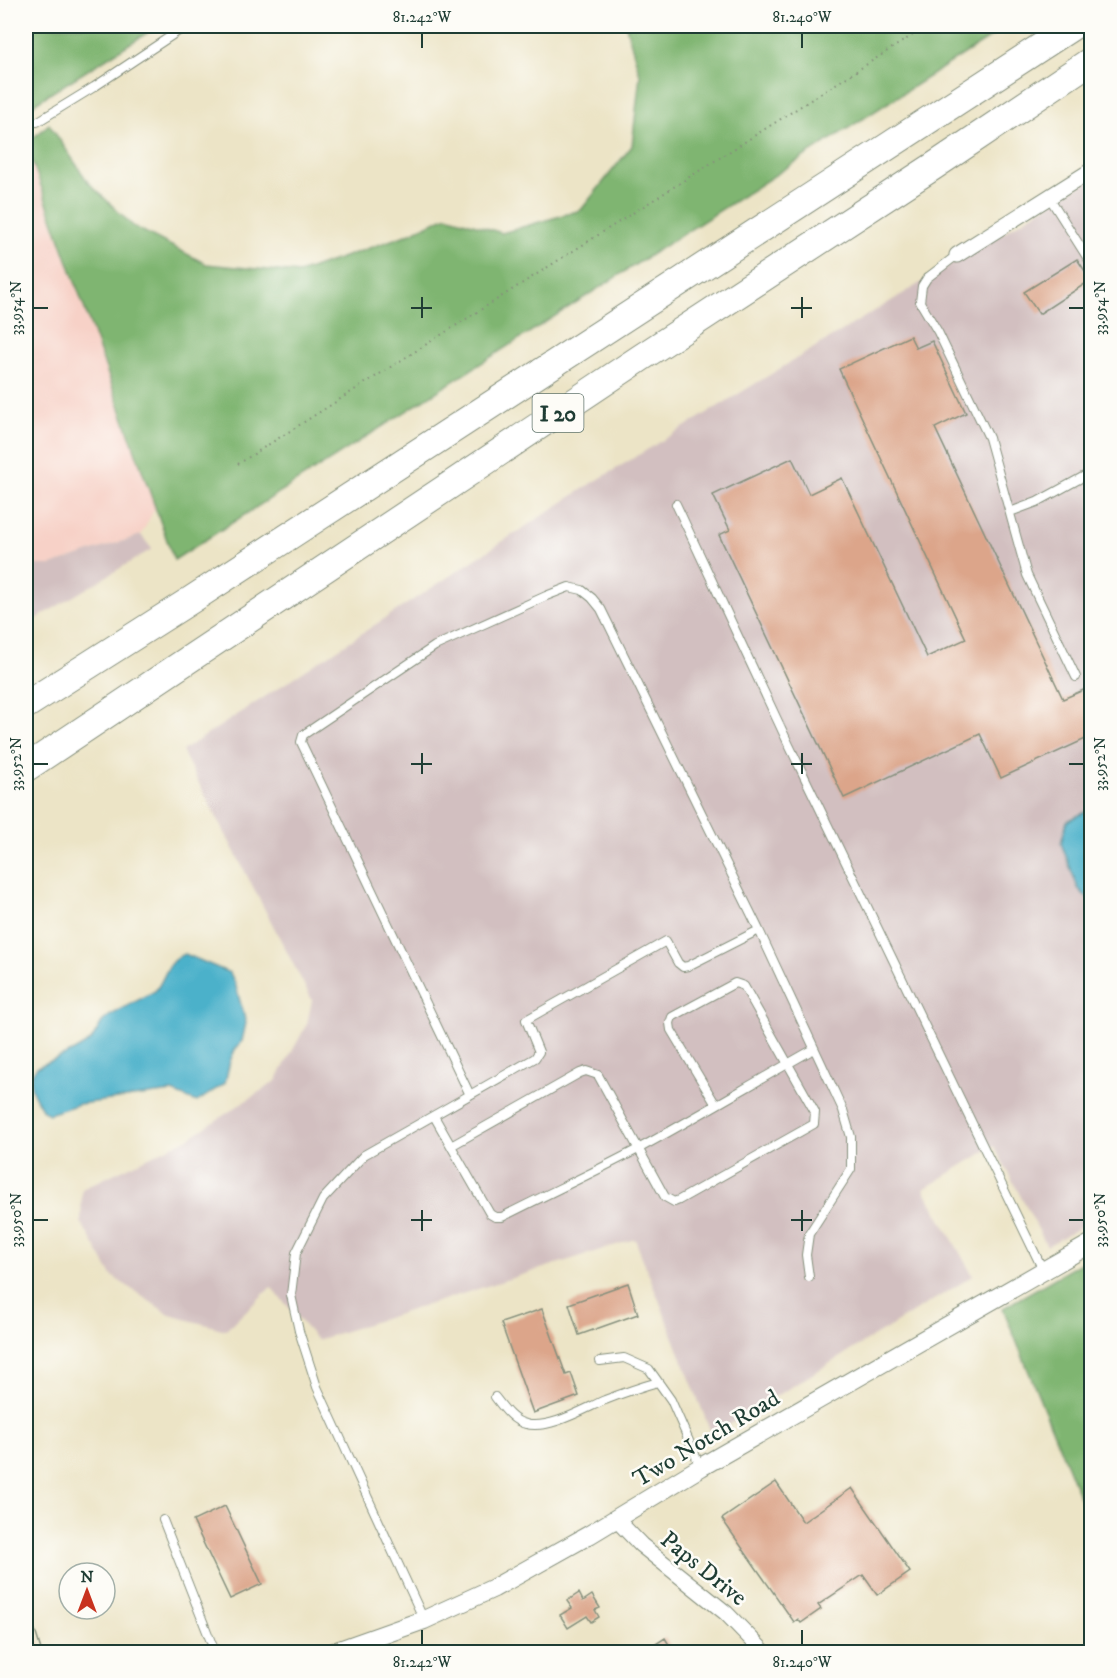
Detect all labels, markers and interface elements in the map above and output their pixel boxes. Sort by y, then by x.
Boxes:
text: 81.242°W [393,8,452,27]
text: 81.240°W [772,8,832,27]
text: 33.954°N [7,281,26,335]
text: 33.954°N [1091,281,1110,335]
road number: I 20 [532,394,584,432]
text: 33.952°N [7,737,26,791]
text: 33.952°N [1091,737,1110,791]
text: 33.950°N [7,1193,26,1247]
text: 33.950°N [1091,1193,1110,1247]
street label: Two Notch Road [628,1383,785,1494]
street label: Paps Drive [654,1525,753,1613]
north arrow [57,1561,117,1621]
text: N [80,1567,94,1587]
text: 81.242°W [393,1653,452,1672]
text: 81.240°W [772,1653,832,1672]

